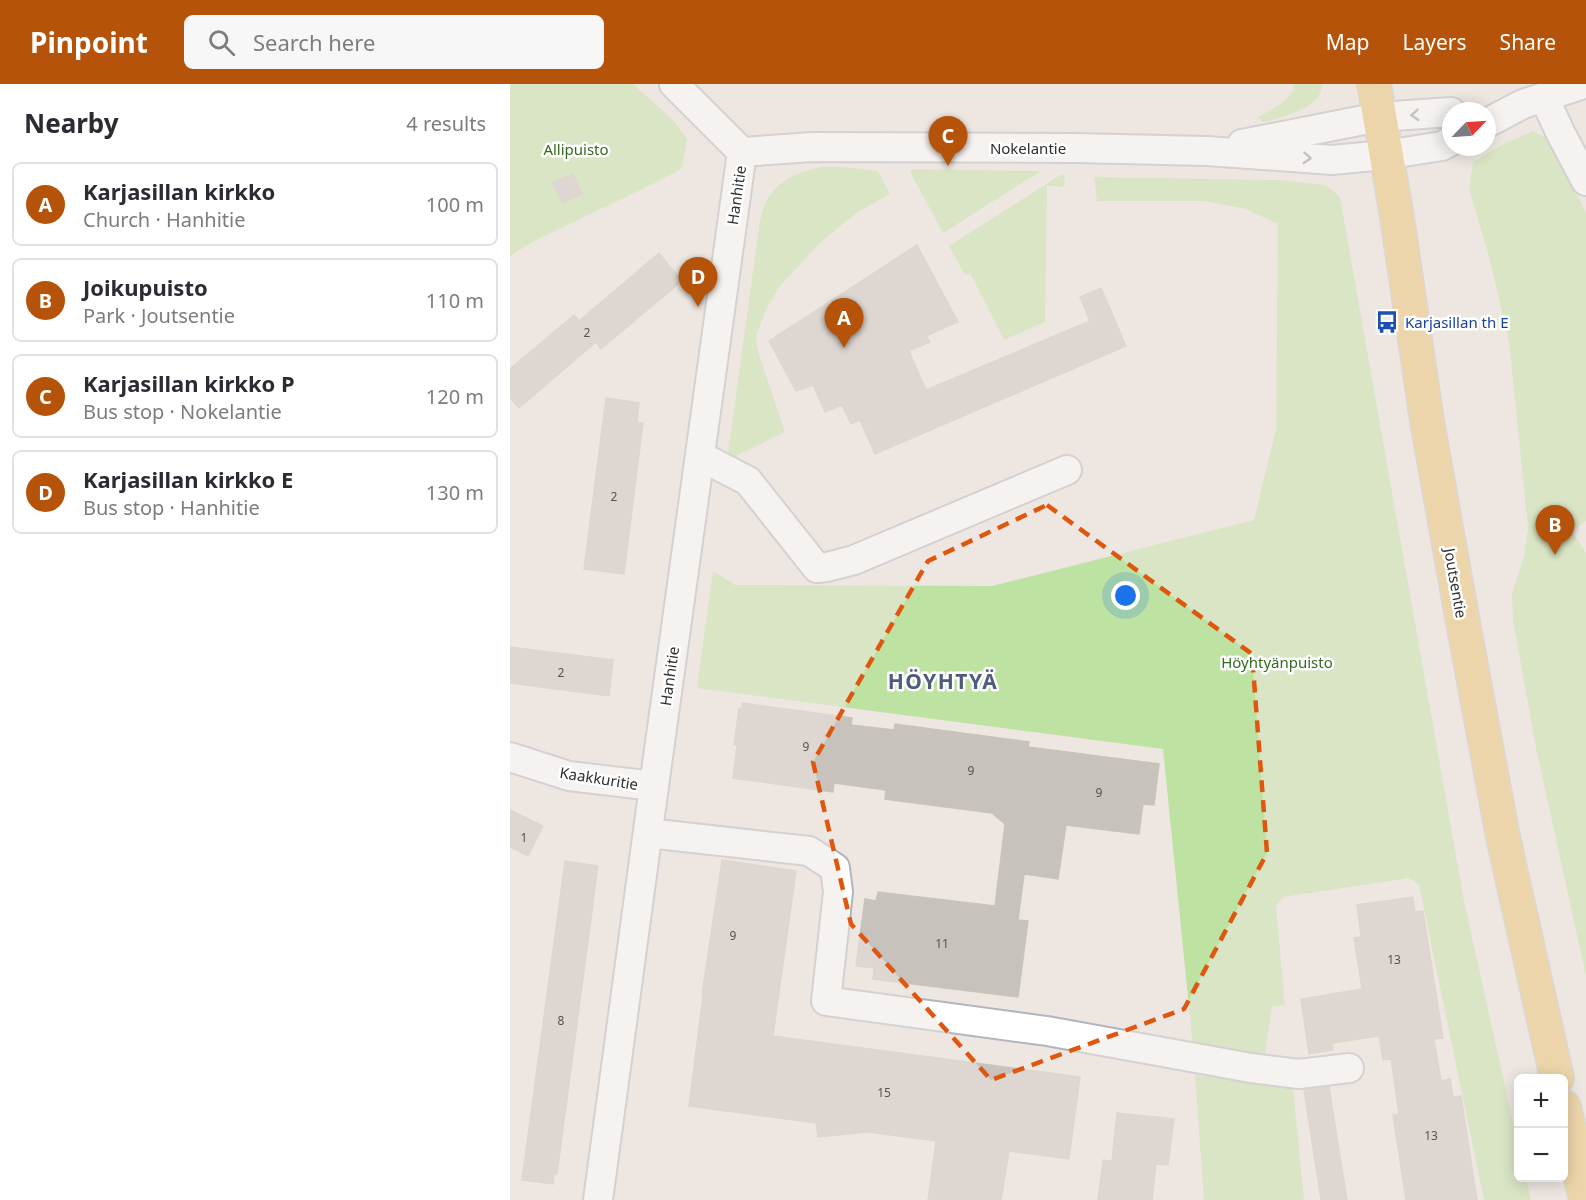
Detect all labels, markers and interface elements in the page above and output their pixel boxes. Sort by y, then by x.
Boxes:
search box [184,15,604,69]
text: Pinpoint [30,23,148,61]
icon: search [205,26,238,59]
text: Search here [253,27,375,57]
text: Map [1326,28,1370,56]
text: Layers [1403,28,1467,56]
text: Share [1500,28,1556,56]
north arrow [1442,102,1496,156]
text: Nearby [24,105,119,141]
one-way arrow [1411,108,1420,121]
text: 4 results [406,110,486,137]
pin: C [928,116,968,166]
street label: Nokelantie [990,138,1066,158]
park label: Allipuisto [543,139,609,159]
one-way arrow [1303,151,1312,164]
street label: Hanhitie [722,164,750,226]
text: Karjasillan kirkko [83,176,275,206]
text: A [39,191,52,218]
text: 100 m [426,191,484,218]
text: Church · Hanhitie [83,206,246,233]
pin: D [678,258,717,307]
text: Joikupuisto [83,272,208,302]
text: B [39,287,52,314]
text: 110 m [426,287,484,314]
pin: A [824,298,864,348]
text: Park · Joutsentie [83,302,235,329]
bus stop icon: Karjasillan th E [1374,309,1400,335]
place label: Karjasillan th E [1405,312,1509,332]
house number: 2 [584,324,591,341]
text: Karjasillan kirkko P [83,368,295,398]
text: C [39,383,52,410]
text: 120 m [426,383,484,410]
text: Bus stop · Nokelantie [83,398,282,425]
text: Karjasillan kirkko E [83,464,293,494]
text: D [38,479,53,506]
text: 130 m [426,479,484,506]
house number: 2 [611,488,618,505]
text: Bus stop · Hanhitie [83,494,260,521]
pin: B [1536,506,1574,555]
street label: Joutsentie [1440,545,1472,619]
your location [1111,581,1140,610]
street label: Hanhitie [655,645,683,707]
park label: Höyhtyänpuisto [1221,652,1333,672]
house number: 2 [558,664,565,681]
district label: HÖYHTYÄ [888,667,998,695]
house number: 9 [803,738,810,755]
street label: Kaakkuritie [558,762,640,794]
house number: 9 [968,762,975,779]
house number: 9 [1096,784,1103,801]
house number: 1 [521,829,527,846]
house number: 9 [730,927,737,944]
house number: 11 [935,935,949,952]
house number: 13 [1387,951,1401,968]
house number: 8 [558,1012,565,1029]
map controls [1514,1074,1568,1182]
button: + [1514,1074,1568,1128]
house number: 15 [877,1084,891,1101]
house number: 13 [1424,1127,1438,1144]
button: − [1514,1128,1568,1182]

